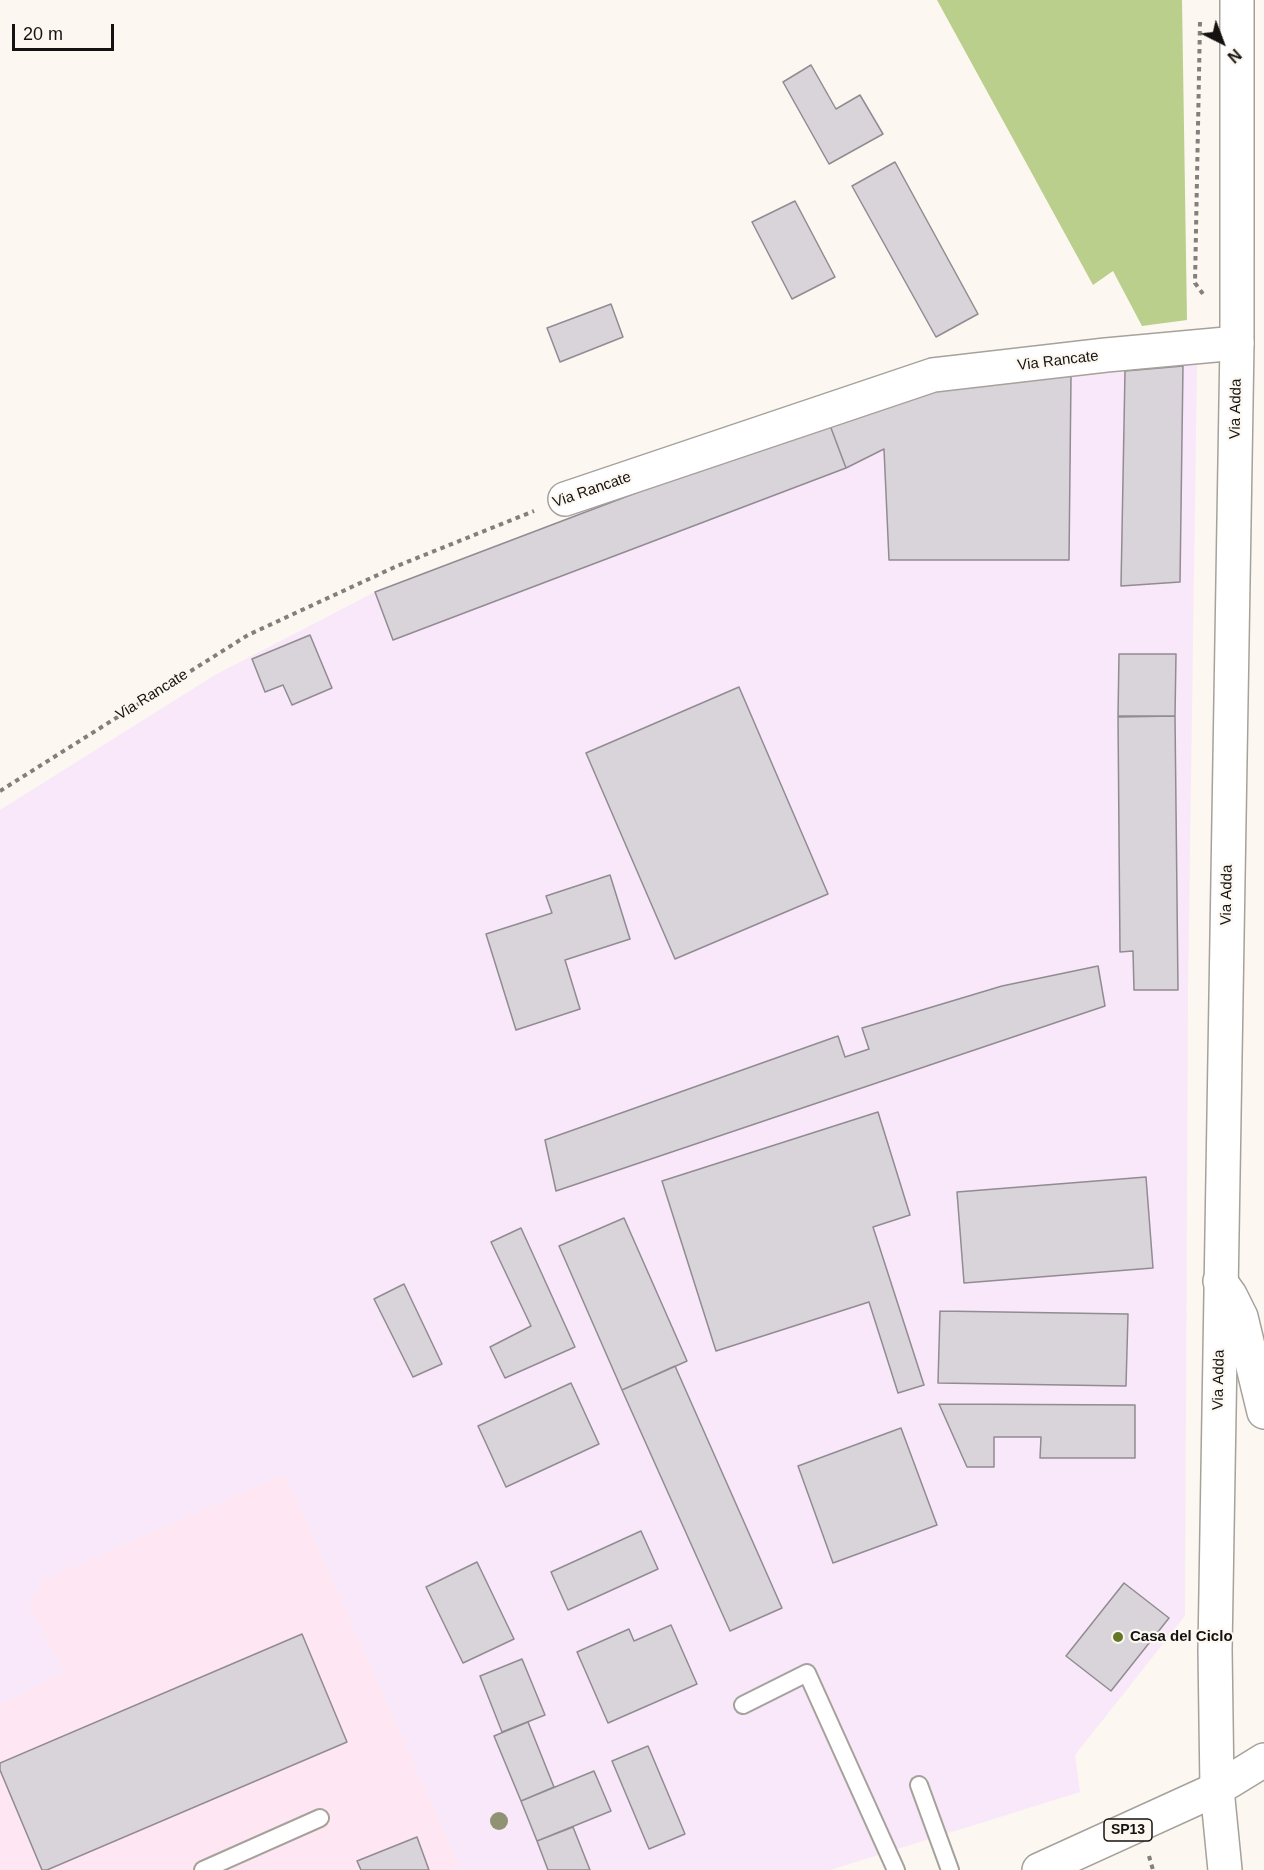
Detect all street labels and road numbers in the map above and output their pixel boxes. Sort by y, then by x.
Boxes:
street label: Via Rancate [1016,347,1100,375]
street label: Via Adda [1226,379,1246,439]
street label: Via Rancate [551,468,633,512]
street label: Via Rancate [113,666,191,724]
street label: Via Adda [1217,865,1237,925]
street label: Via Adda [1209,1350,1229,1410]
road number: SP13 [1104,1819,1152,1841]

